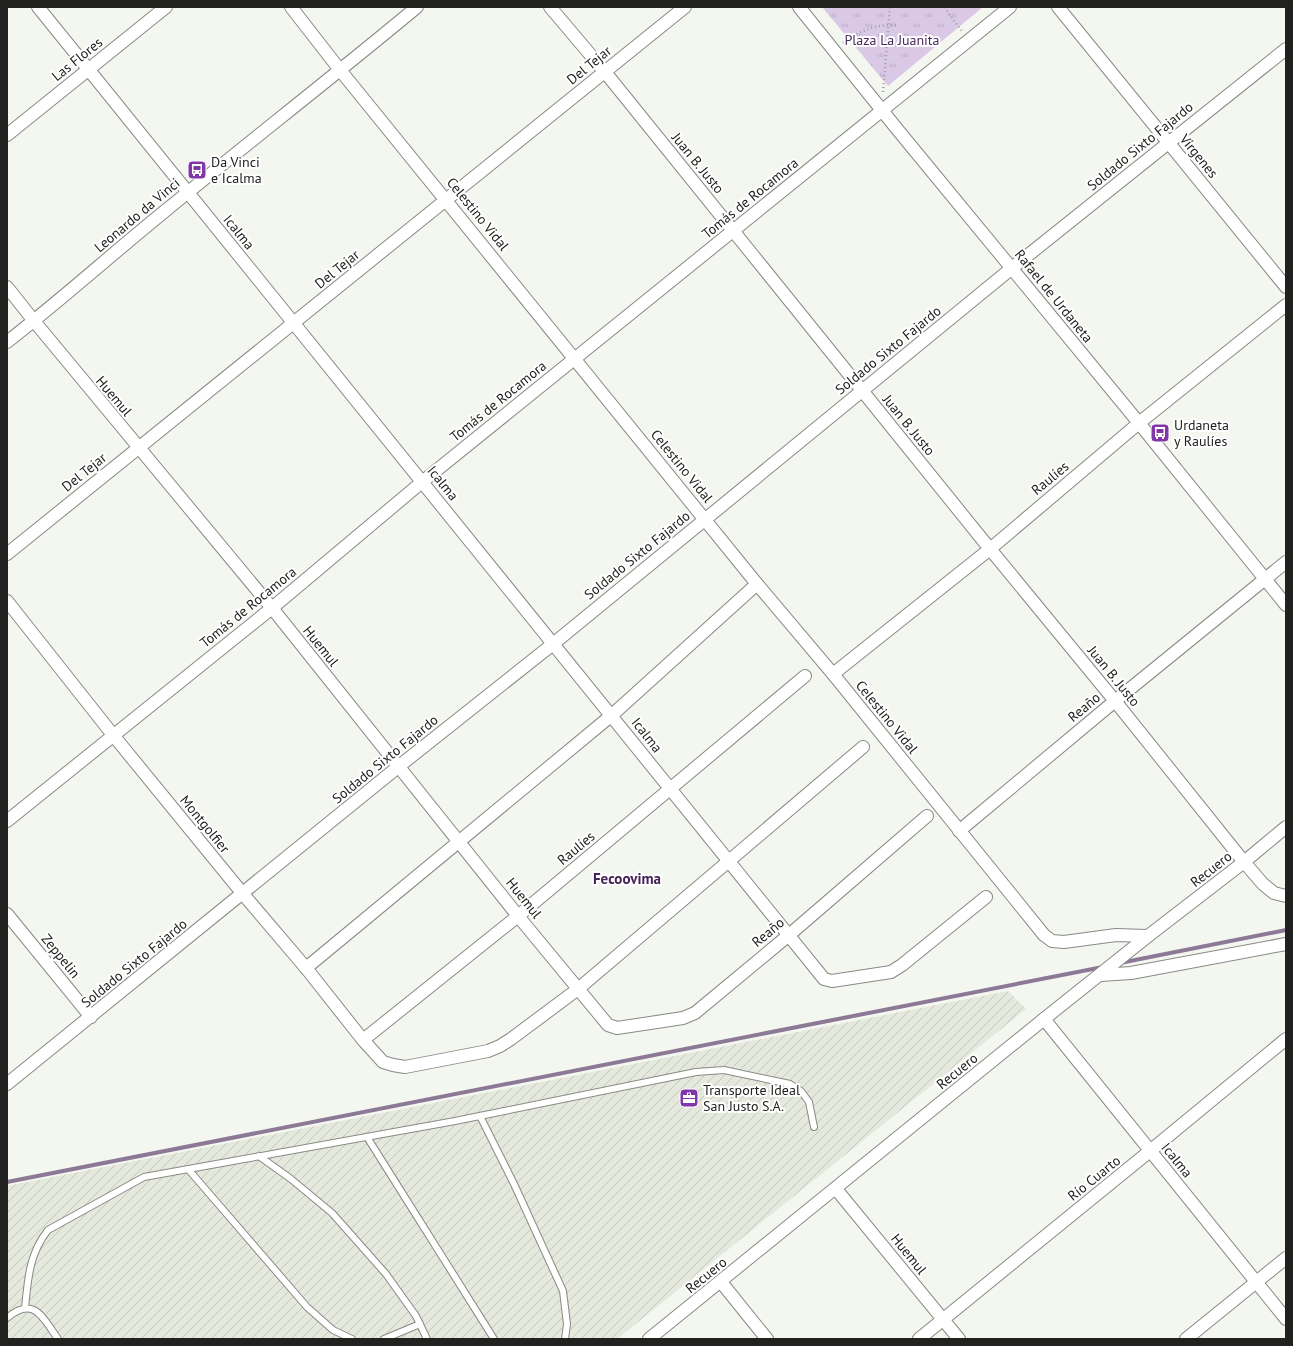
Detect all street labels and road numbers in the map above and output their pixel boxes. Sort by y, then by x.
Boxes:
street label: Las Flores [48,33,106,85]
street label: Del Tejar [563,41,615,88]
street label: Soldado Sixto Fajardo [1083,98,1197,194]
street label: Juan B. Justo [667,128,728,197]
street label: Vírgenes [1175,130,1222,182]
street label: Tomás de Rocamora [698,154,802,242]
street label: Leonardo da Vinci [91,174,183,256]
street label: Celestino Vidal [443,174,513,254]
street label: Icalma [220,211,259,253]
street label: Del Tejar [311,245,363,292]
street label: Rafael de Urdaneta [1011,246,1097,346]
street label: Soldado Sixto Fajardo [831,302,945,398]
street label: Tomás de Rocamora [446,357,550,445]
street label: Huemul [92,372,136,420]
street label: Juan B. Justo [878,390,939,459]
street label: Celestino Vidal [647,426,717,506]
street label: Del Tejar [58,448,110,495]
street label: Raulíes [1028,457,1073,499]
street label: Icalma [424,462,463,504]
street label: Soldado Sixto Fajardo [580,507,694,603]
street label: Tomás de Rocamora [196,563,300,651]
street label: Huemul [299,622,343,670]
street label: Juan B. Justo [1083,641,1144,710]
street label: Celestino Vidal [852,677,922,757]
street label: Reaño [1064,688,1104,726]
street label: Soldado Sixto Fajardo [328,711,442,807]
street label: Icalma [628,714,666,756]
street label: Montgolfier [176,791,234,857]
street label: Raulíes [554,827,599,869]
street label: Recuero [1187,847,1235,891]
street label: Huemul [502,874,546,922]
street label: Reaño [748,913,788,951]
street label: Soldado Sixto Fajardo [77,915,191,1011]
street label: Zeppelin [38,930,84,982]
street label: Recuero [933,1049,981,1093]
street label: Icalma [1158,1139,1197,1181]
street label: Río Cuarto [1064,1151,1124,1205]
street label: Huemul [887,1230,931,1278]
street label: Recuero [682,1253,730,1297]

